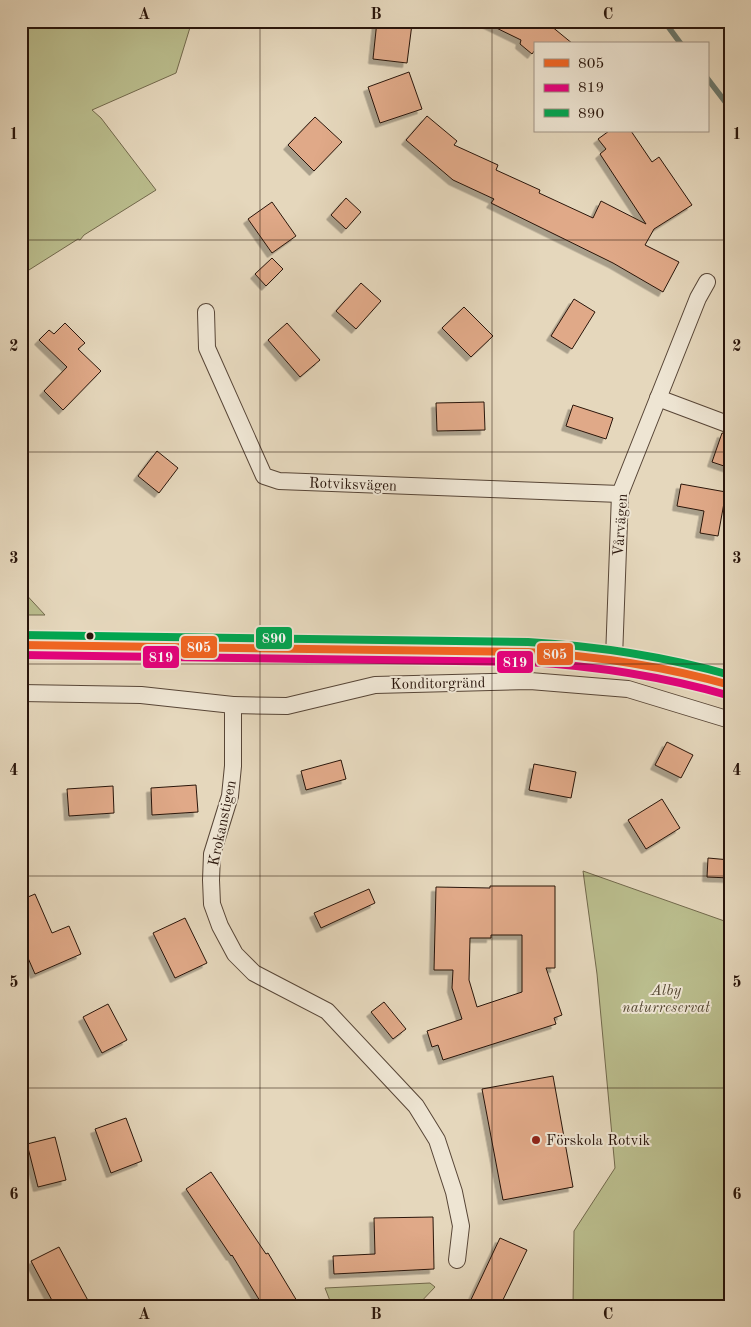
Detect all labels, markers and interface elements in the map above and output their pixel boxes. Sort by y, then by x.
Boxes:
text: A [138,7,150,23]
text: B [370,7,382,23]
text: C [603,7,613,23]
legend [534,42,708,132]
text: 805 [578,57,604,72]
text: 819 [578,81,604,96]
text: 890 [578,107,604,122]
text: 1 [9,127,19,143]
text: 1 [732,127,742,143]
text: 2 [9,339,19,355]
text: 2 [732,339,742,355]
street label: Rotviksvägen [309,476,397,495]
street label: Vårvägen [612,493,631,557]
text: 3 [9,551,19,567]
text: 3 [732,551,742,567]
line badge: 890 [255,626,293,650]
unlabelled marker [85,631,95,641]
text: 890 [262,632,286,646]
line badge: 805 [180,635,218,659]
text: 805 [187,641,211,655]
line badge: 805 [536,642,574,666]
line badge: 819 [142,645,180,669]
text: 805 [543,648,567,662]
line badge: 819 [496,650,534,674]
text: 819 [149,651,173,665]
text: 819 [503,656,527,670]
street label: Konditorgränd [390,676,486,693]
text: 4 [9,763,19,779]
text: 4 [732,763,742,779]
street label: Krokanstigen [207,779,240,867]
text: 5 [9,975,19,991]
text: 5 [732,975,742,991]
park label: Alby naturreservat [622,984,710,1016]
marker: Förskola Rotvik [530,1134,542,1146]
place label: Förskola Rotvik [546,1134,651,1149]
text: 6 [9,1187,19,1203]
text: 6 [732,1187,742,1203]
text: A [138,1307,150,1323]
text: B [370,1307,382,1323]
text: C [603,1307,613,1323]

